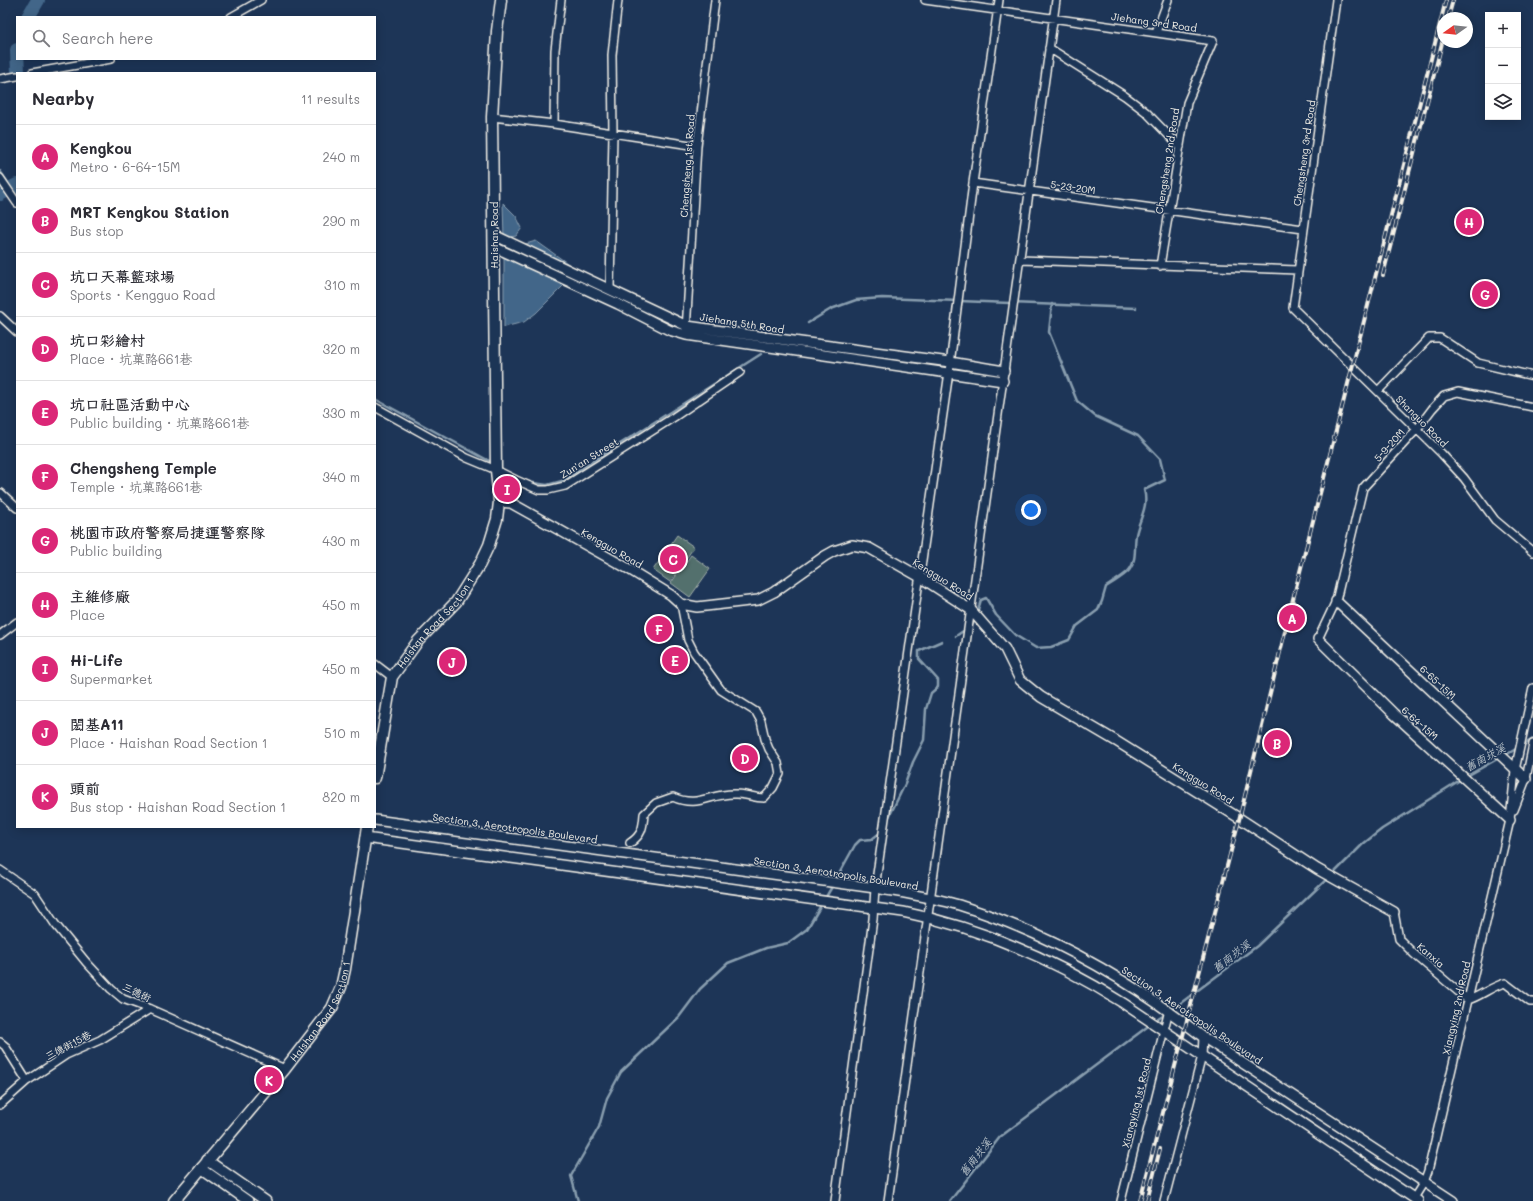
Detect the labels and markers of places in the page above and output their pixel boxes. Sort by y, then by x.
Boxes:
pin: H [1456,207,1482,237]
pin: G [1472,279,1498,309]
pin: I [494,474,520,504]
pin: C [660,544,686,574]
pin: A [1279,603,1305,633]
pin: F [646,614,672,644]
pin: E [662,645,688,675]
pin: J [439,647,465,677]
pin: B [1264,728,1290,758]
pin: D [732,743,758,773]
pin: K [256,1065,282,1095]

